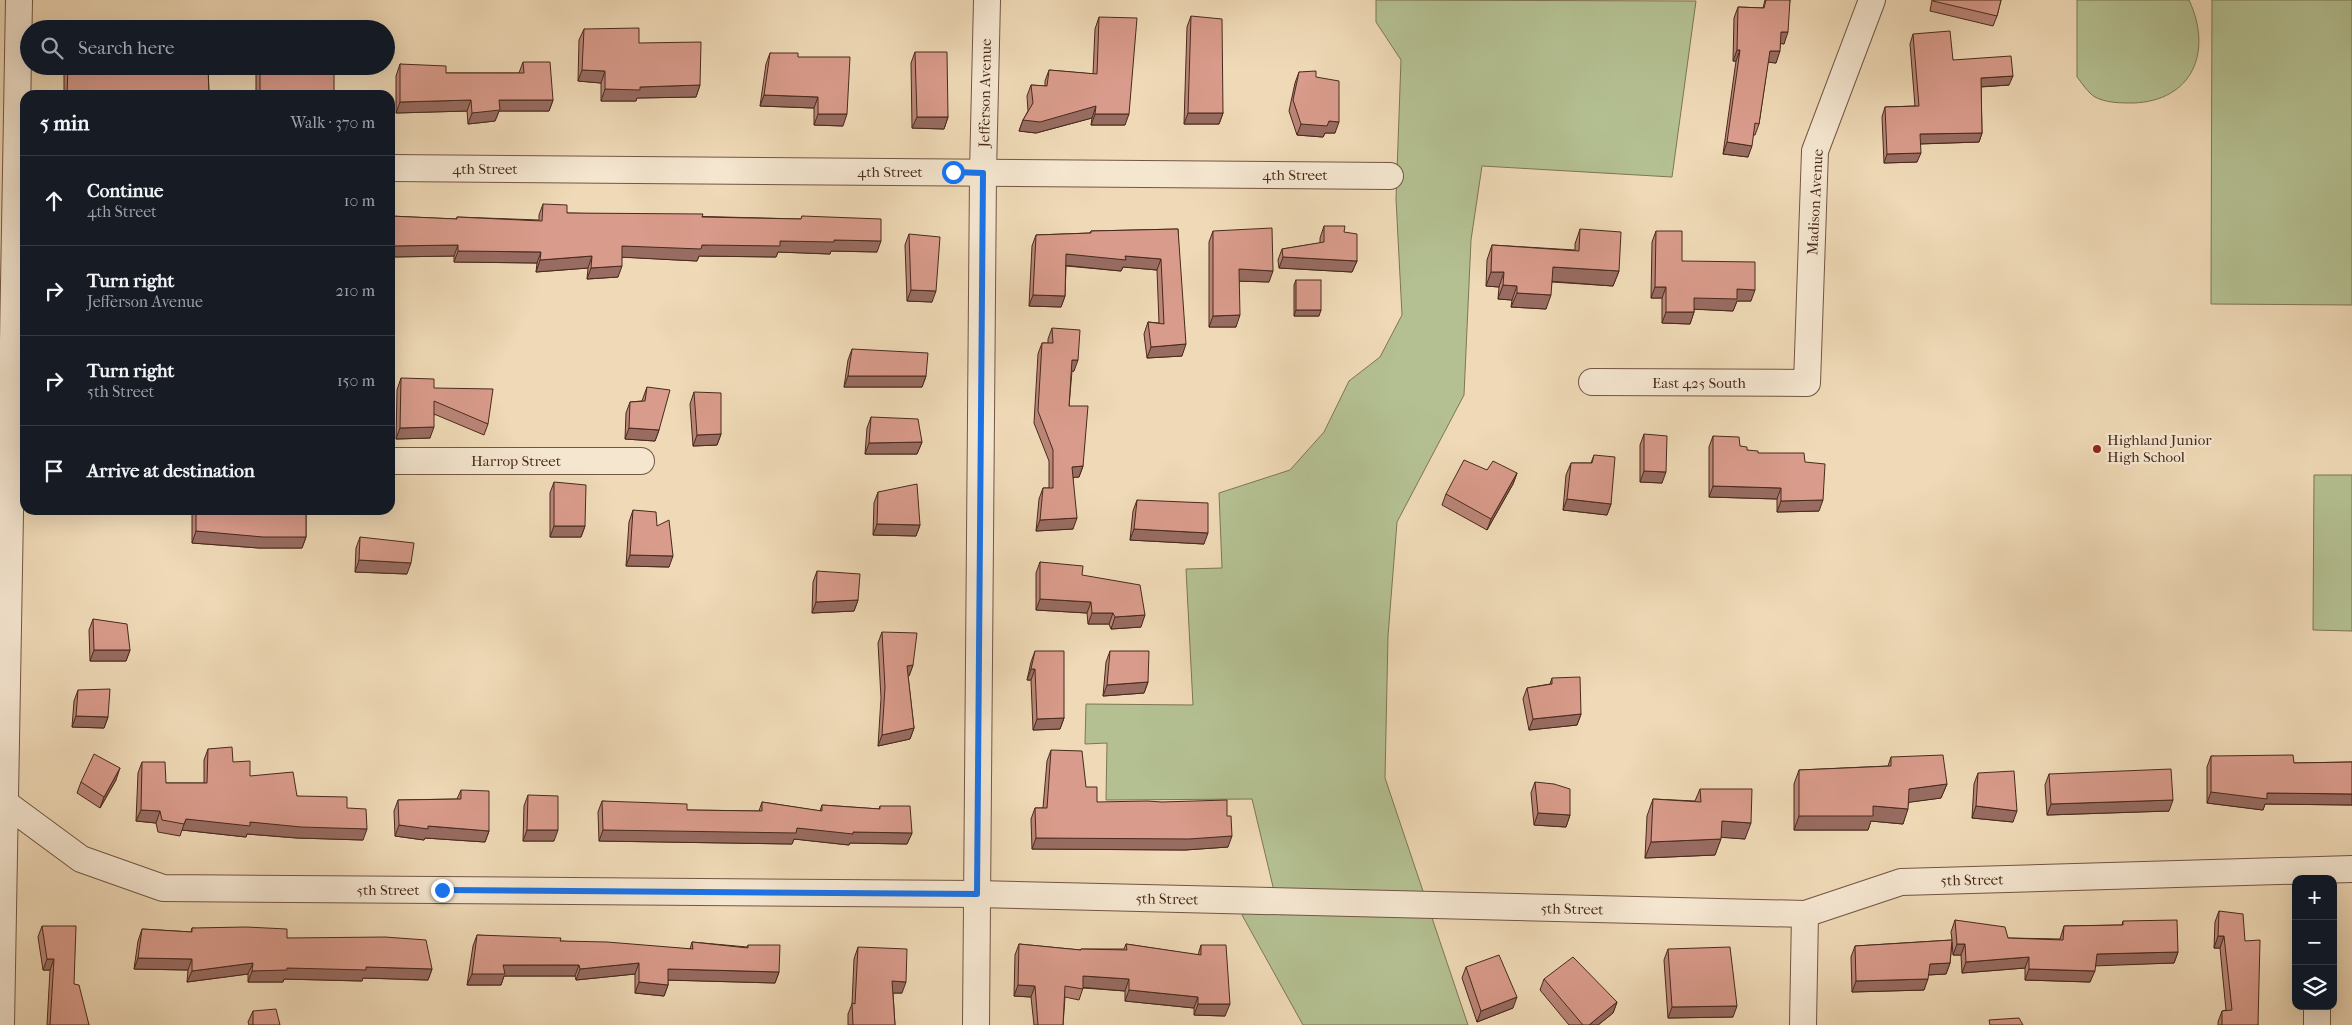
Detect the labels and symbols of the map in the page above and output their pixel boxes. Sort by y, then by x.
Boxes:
street label: Jefferson Avenue [975,38,995,149]
street label: Madison Avenue [1803,148,1827,256]
street label: 4th Street [452,160,518,178]
route start [942,161,965,184]
street label: 4th Street [857,163,923,181]
street label: 4th Street [1262,166,1328,184]
street label: East 425 South [1652,374,1747,392]
place label: Highland Junior High School [2107,431,2212,466]
marker: Highland Junior High School [2091,443,2103,455]
street label: Harrop Street [471,452,562,470]
street label: 5th Street [1940,870,2004,890]
route end [431,879,454,902]
street label: 5th Street [356,881,420,899]
street label: 5th Street [1135,889,1199,909]
street label: 5th Street [1540,899,1604,919]

